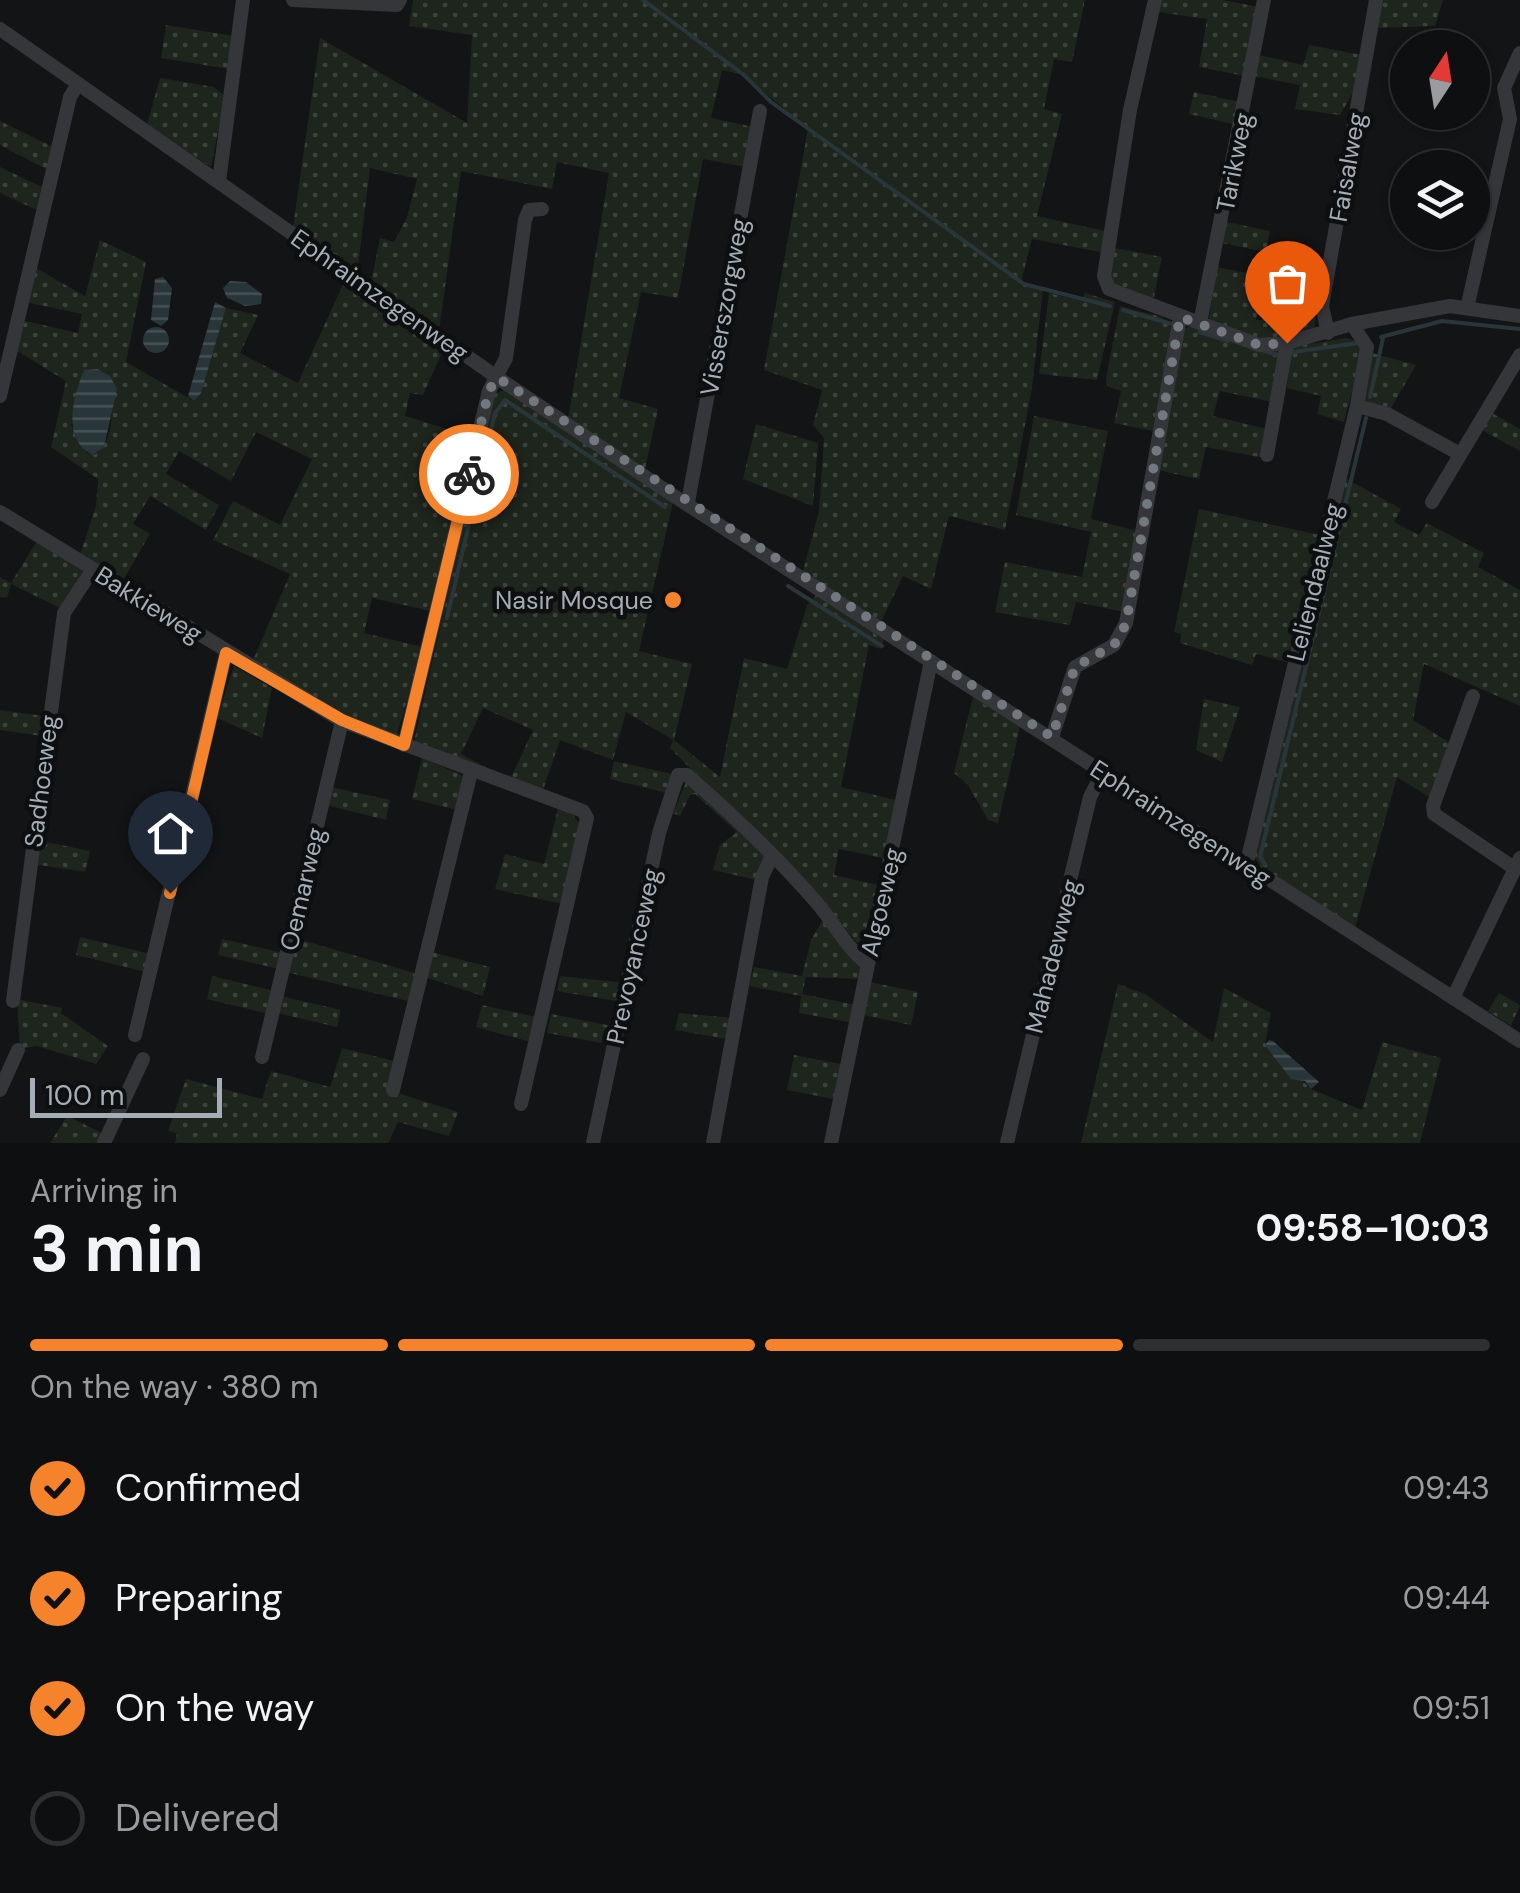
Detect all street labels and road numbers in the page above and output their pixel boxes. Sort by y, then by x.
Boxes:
street label: Tarikweg [1209,110,1260,214]
street label: Faisalweg [1322,110,1373,224]
street label: Visserszorgweg [693,216,756,398]
street label: Ephraimzegenweg [284,222,475,369]
street label: Leliendaalweg [1279,499,1350,665]
street label: Bakkieweg [89,559,209,650]
street label: Sadhoeweg [17,713,66,849]
street label: Ephraimzegenweg [1084,753,1278,894]
street label: Oemarweg [272,824,333,954]
street label: Algoeweg [853,844,910,960]
street label: Prevoyanceweg [599,865,668,1047]
street label: Mahadewweg [1017,876,1088,1037]

